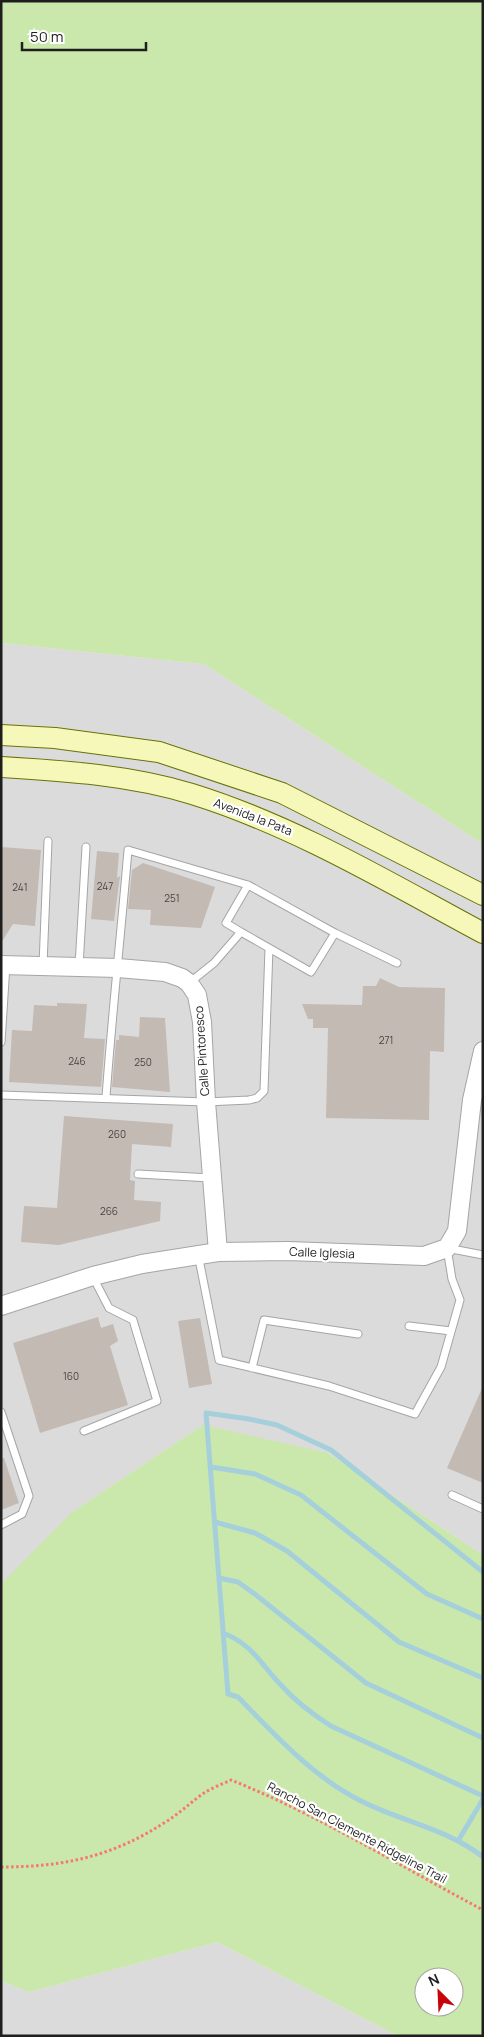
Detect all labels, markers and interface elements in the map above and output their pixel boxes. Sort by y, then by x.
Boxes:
scale bar [22,20,146,52]
text: 50 m [30,26,64,47]
street label: Avenida la Pata [211,794,295,839]
house number: 247 [97,879,113,893]
house number: 241 [12,880,28,894]
house number: 251 [164,891,180,905]
street label: Calle Pintoresco [190,1005,213,1097]
house number: 271 [379,1033,393,1047]
house number: 246 [68,1054,86,1068]
house number: 250 [134,1055,152,1069]
house number: 260 [108,1127,126,1141]
house number: 266 [100,1204,118,1218]
street label: Calle Iglesia [289,1243,355,1262]
house number: 160 [63,1369,79,1383]
street label: Rancho San Clemente Ridgeline Trail [264,1778,450,1887]
north arrow [414,1967,464,2017]
text: N [425,1969,442,1990]

